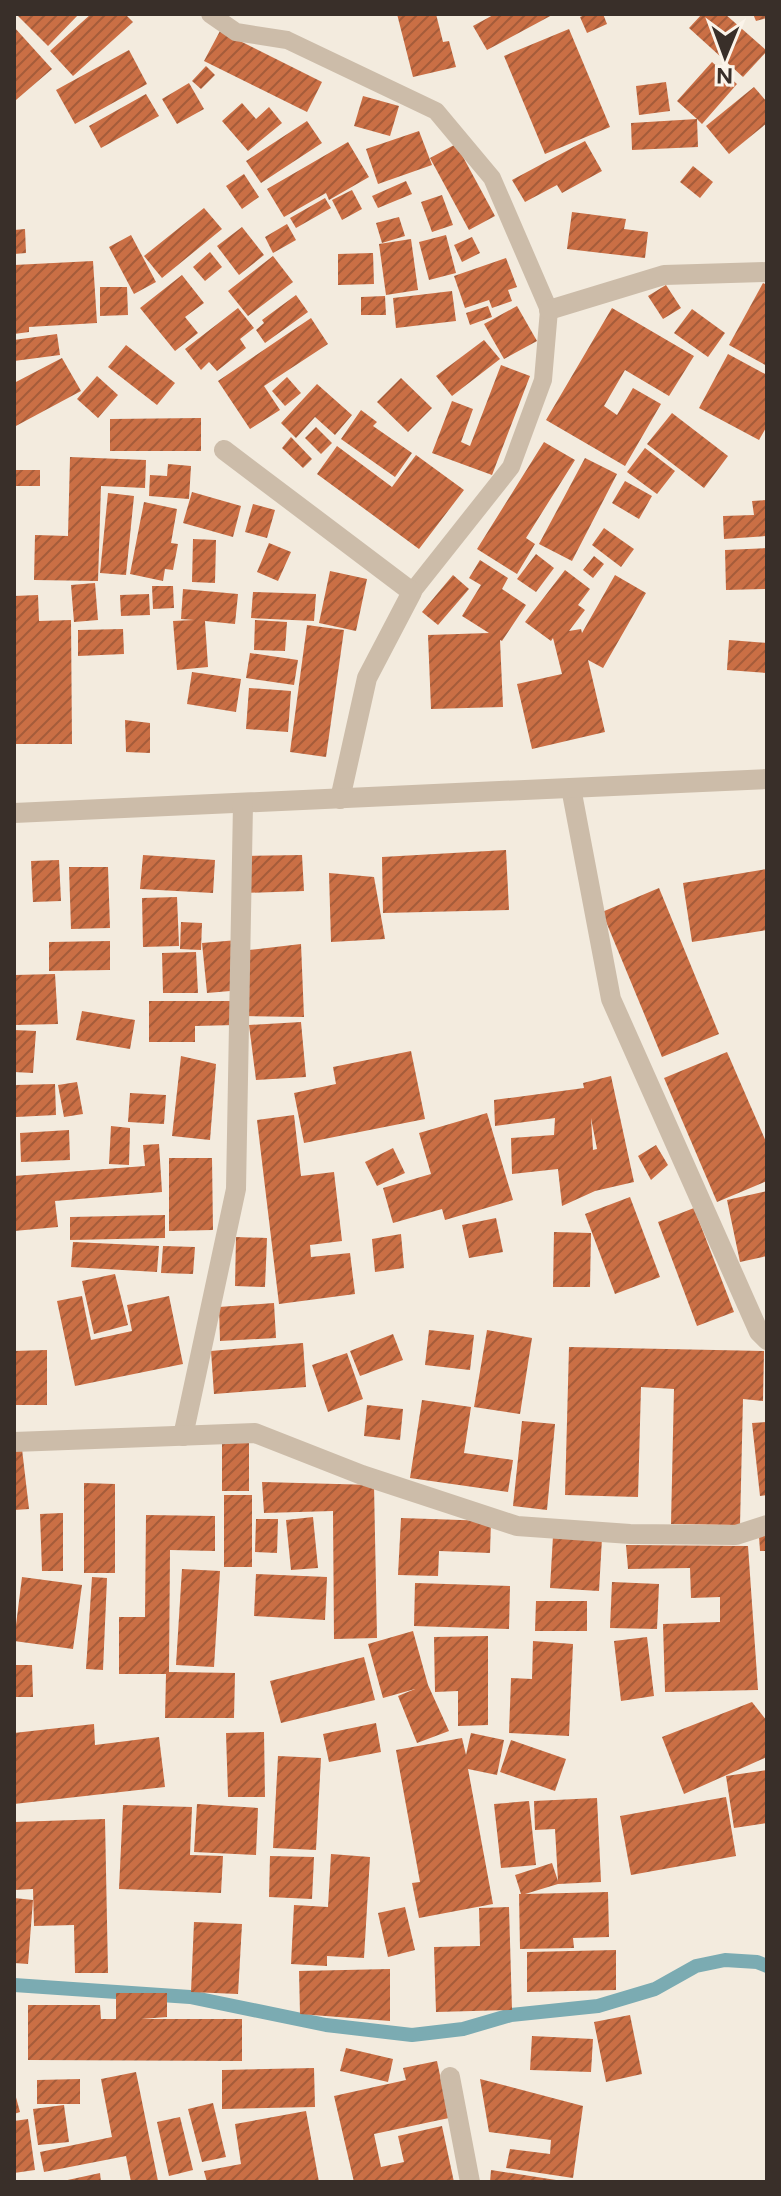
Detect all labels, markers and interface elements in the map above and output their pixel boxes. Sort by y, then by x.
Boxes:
north arrow [685,16,765,96]
text: N [716,62,733,89]

